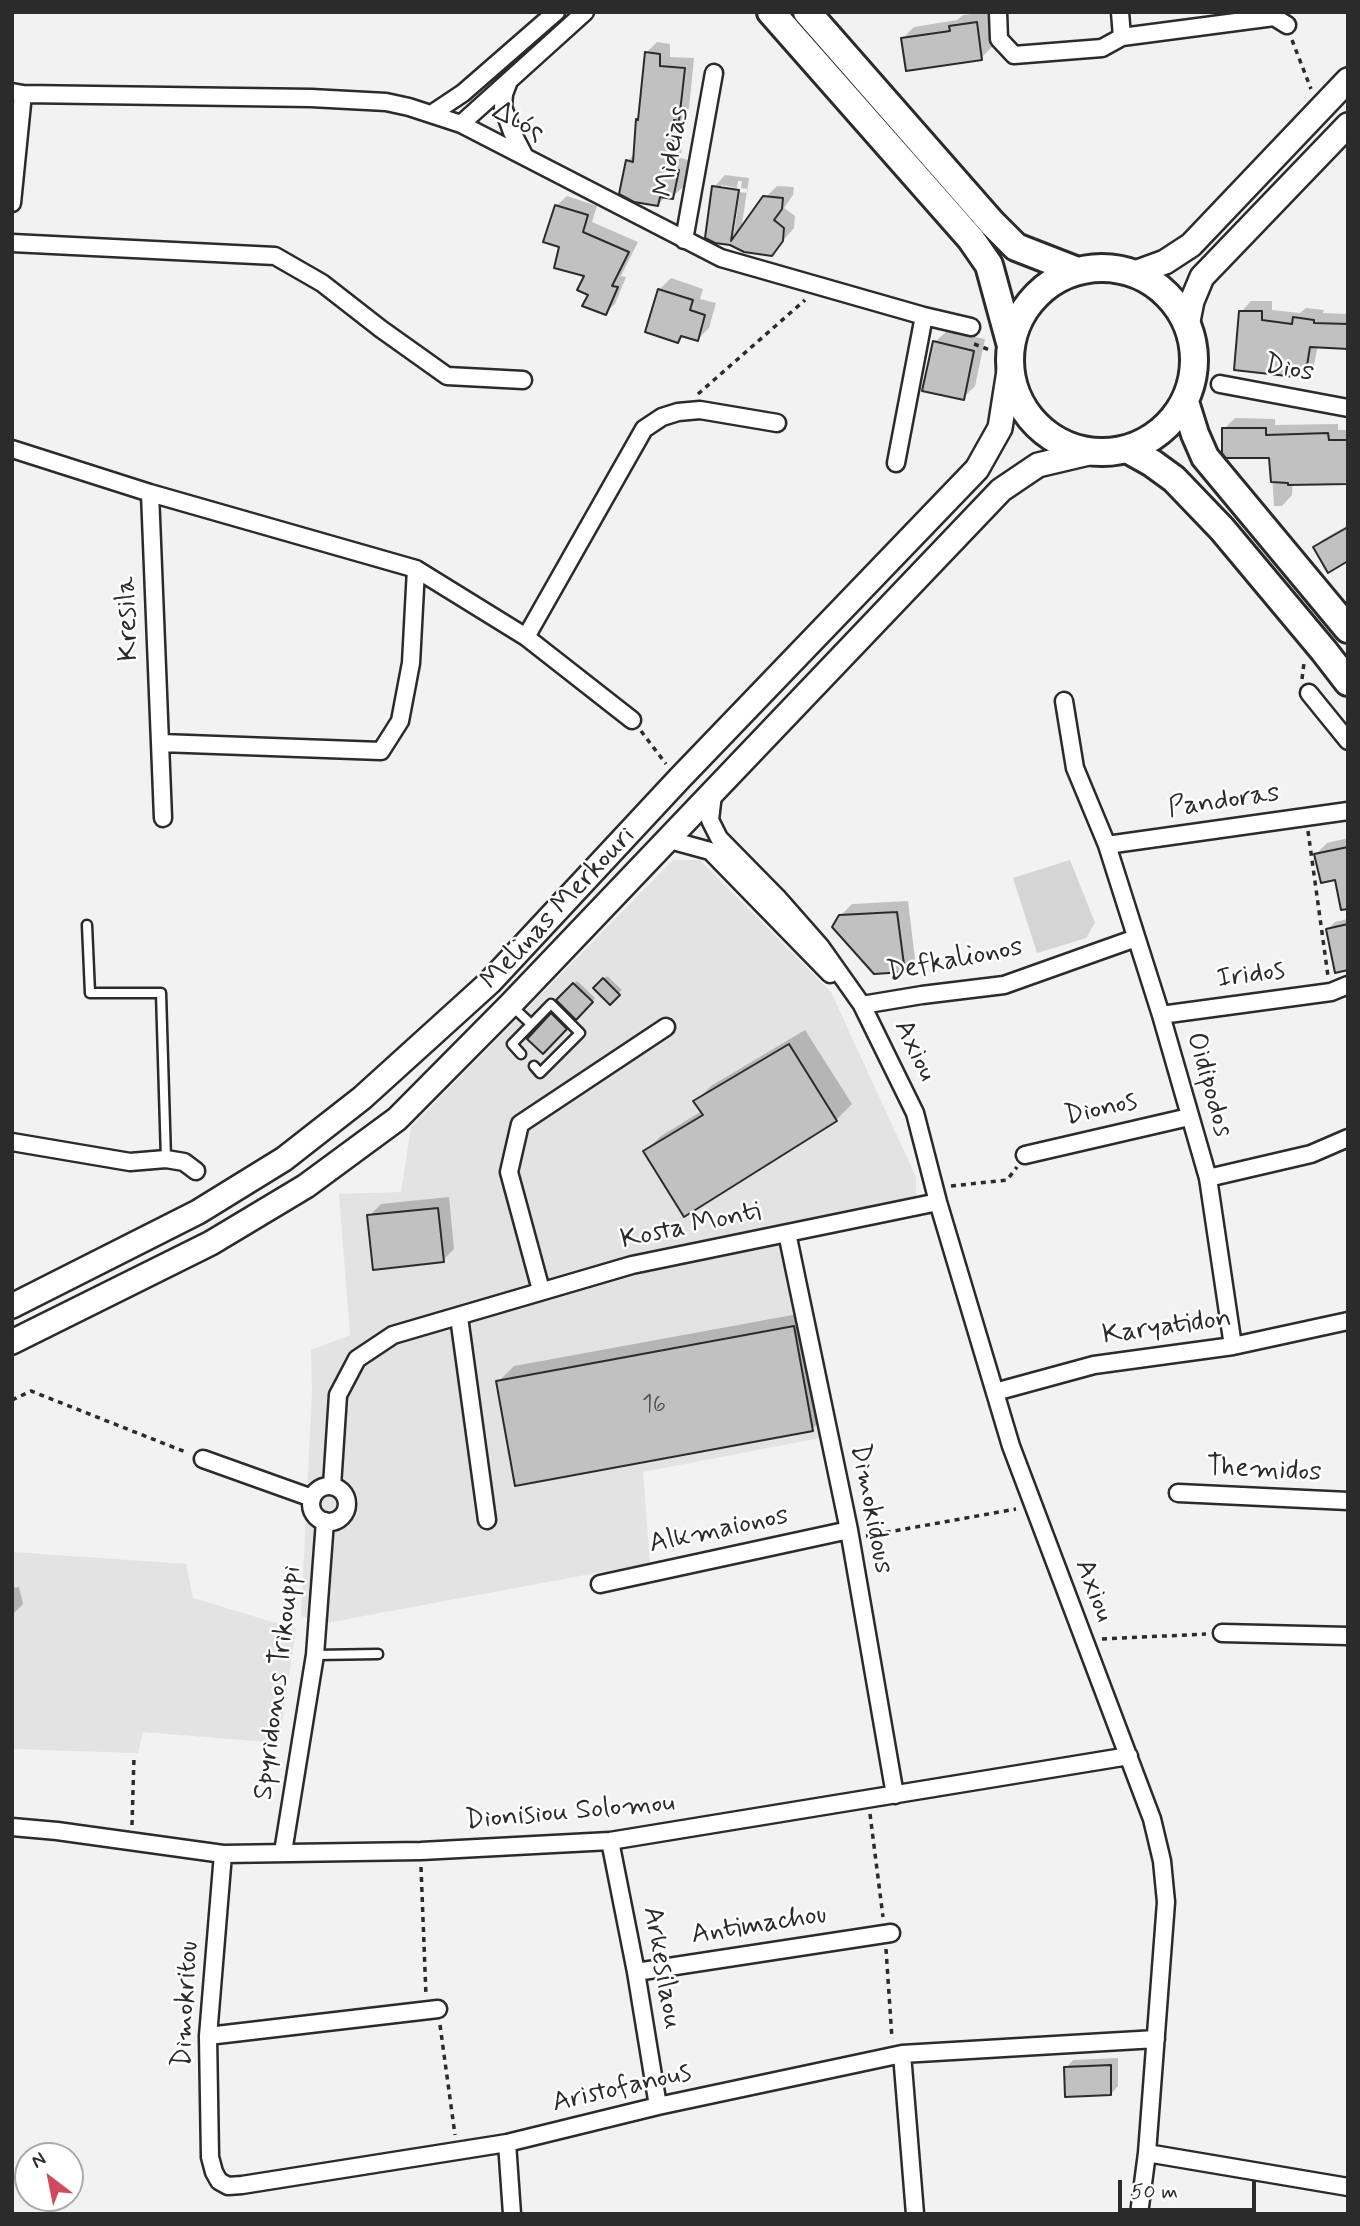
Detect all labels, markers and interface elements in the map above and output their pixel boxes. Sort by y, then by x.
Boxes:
street label: Διός [486,95,550,151]
street label: Mideias [649,104,697,200]
street label: Dios [1261,349,1317,391]
street label: Kresila [111,576,147,662]
street label: Pandoras [1166,778,1282,826]
street label: Melinas Merkouri [475,820,643,998]
street label: Defkalionos [884,931,1026,991]
street label: Iridos [1215,955,1287,997]
street label: Axiou [885,1015,943,1087]
street label: Oidipodos [1177,1029,1239,1141]
street label: Dionos [1061,1085,1141,1135]
street label: Kosta Monti [618,1196,764,1258]
street label: Karyatidon [1100,1302,1234,1354]
house number: 16 [642,1392,666,1420]
street label: Dimokidous [841,1441,899,1577]
street label: Themidos [1205,1451,1323,1491]
street label: Alkmaionos [646,1500,792,1562]
street label: Axiou [1066,1555,1120,1627]
street label: Spyridonos Trikouppi [248,1564,310,1802]
street label: Dionisiou Solomou [464,1787,676,1839]
street label: Antimachou [689,1899,829,1953]
street label: Arkesilaou [634,1904,688,2032]
street label: Dimokritou [167,1940,207,2068]
street label: Aristofanous [549,2057,695,2121]
north arrow [14,2142,84,2212]
text: N [27,2147,51,2174]
scale bar [1122,2166,1260,2210]
text: 50 m [1131,2178,1178,2206]

